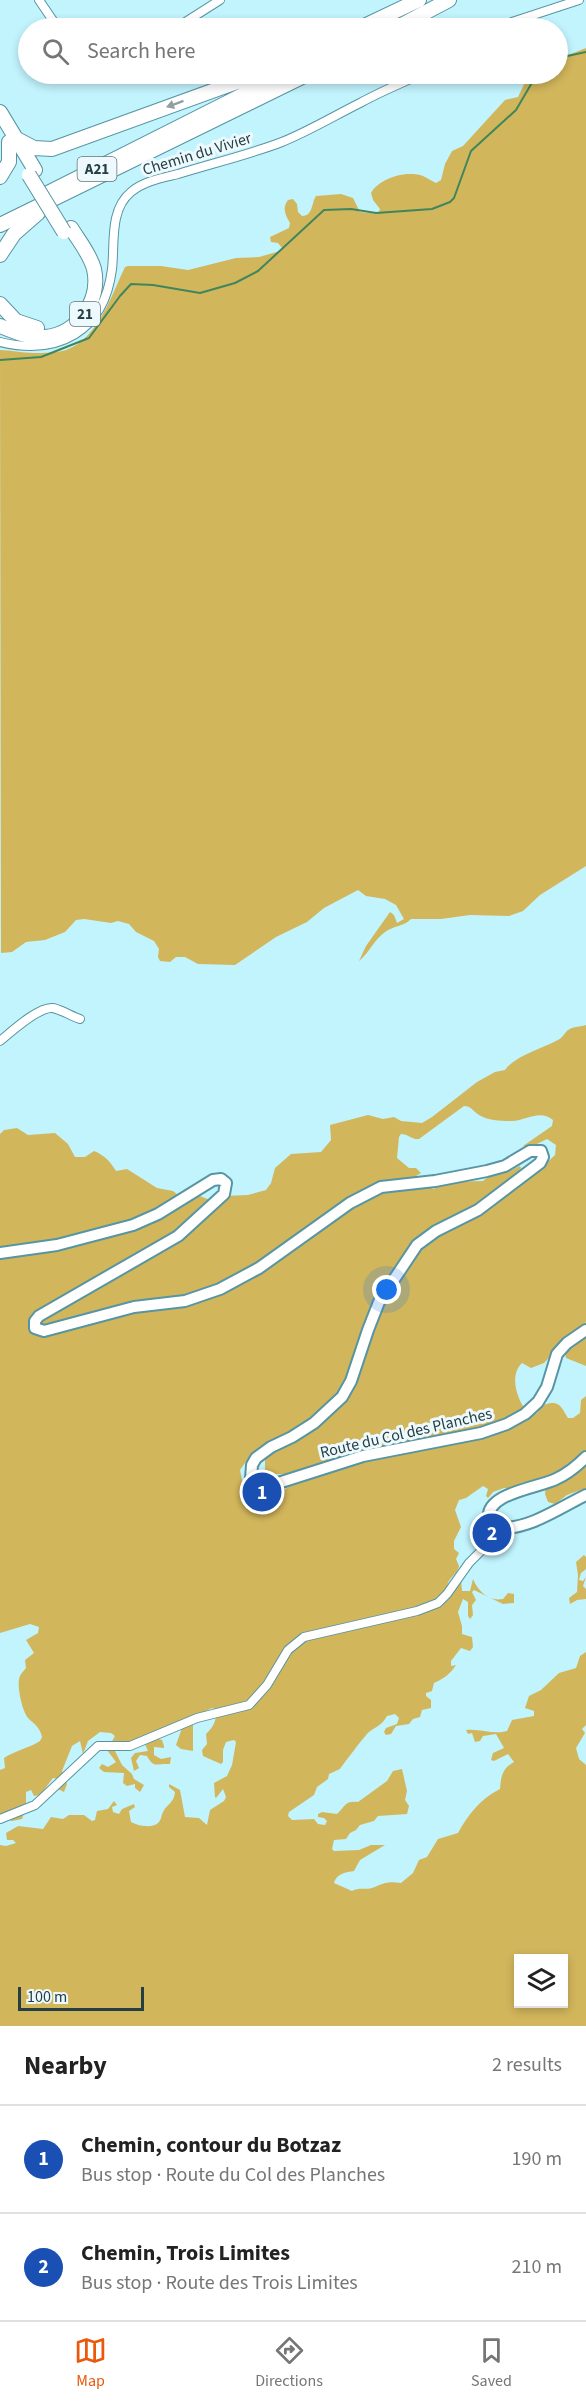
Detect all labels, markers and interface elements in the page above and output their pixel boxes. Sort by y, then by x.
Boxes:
search box [18,18,568,84]
icon: search [39,35,72,68]
text: Search here [87,35,195,67]
one-way arrow [166,100,184,110]
street label: Chemin du Vivier [140,127,255,181]
road number: A21 [78,157,116,181]
road number: 21 [70,302,100,326]
your location [372,1275,401,1304]
street label: Route du Col des Planches [318,1402,494,1463]
pin: 1 [242,1470,282,1514]
pin: 2 [472,1510,512,1556]
map controls [514,1954,568,2008]
button: layers [514,1954,568,2008]
scale bar [18,1984,144,2012]
text: 100 m [27,1986,67,2008]
text: Nearby [24,2047,107,2084]
text: 2 results [492,2051,562,2079]
text: Chemin, contour du Botzaz [81,2129,341,2161]
text: 1 [38,2145,49,2173]
text: 190 m [512,2145,562,2173]
text: Bus stop · Route du Col des Planches [81,2161,385,2189]
text: Chemin, Trois Limites [81,2237,290,2269]
text: 2 [38,2253,49,2281]
text: 210 m [512,2253,562,2281]
text: Bus stop · Route des Trois Limites [81,2269,358,2297]
tab: Map [74,2334,107,2392]
tab: Directions [255,2334,323,2392]
tab: Saved [471,2334,512,2392]

